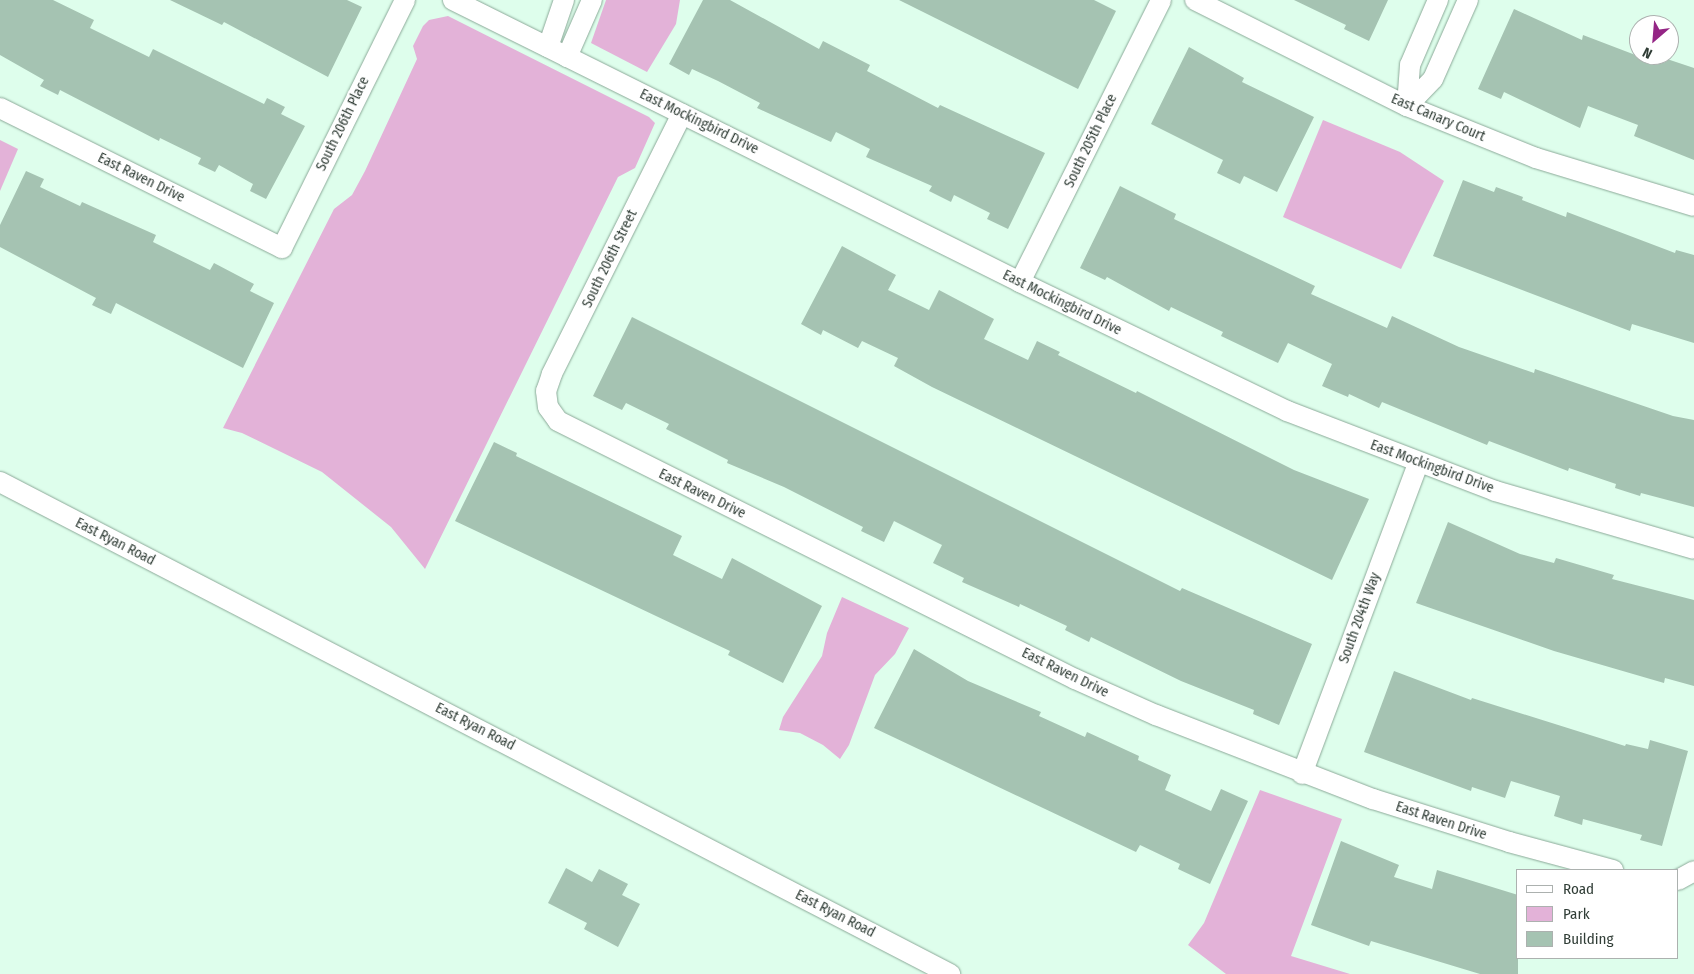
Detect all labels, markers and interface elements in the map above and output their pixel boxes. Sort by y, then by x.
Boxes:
north arrow [1629,15,1679,65]
text: N [1640,43,1655,62]
street label: South 206th Place [313,74,373,174]
street label: East Mockingbird Drive [637,86,761,158]
street label: South 205th Place [1061,91,1121,191]
street label: East Canary Court [1388,91,1488,145]
street label: East Raven Drive [95,150,187,206]
street label: South 206th Street [579,207,641,311]
street label: East Mockingbird Drive [1000,267,1124,339]
street label: East Mockingbird Drive [1368,437,1496,497]
street label: East Raven Drive [656,466,748,522]
street label: East Ryan Road [72,515,158,569]
street label: South 204th Way [1336,570,1384,666]
street label: East Raven Drive [1019,645,1111,701]
street label: East Ryan Road [432,700,518,754]
street label: East Raven Drive [1393,798,1489,844]
legend [1516,869,1679,959]
text: Road [1563,880,1594,898]
street label: East Ryan Road [792,887,878,941]
text: Park [1563,905,1590,923]
text: Building [1563,930,1614,948]

